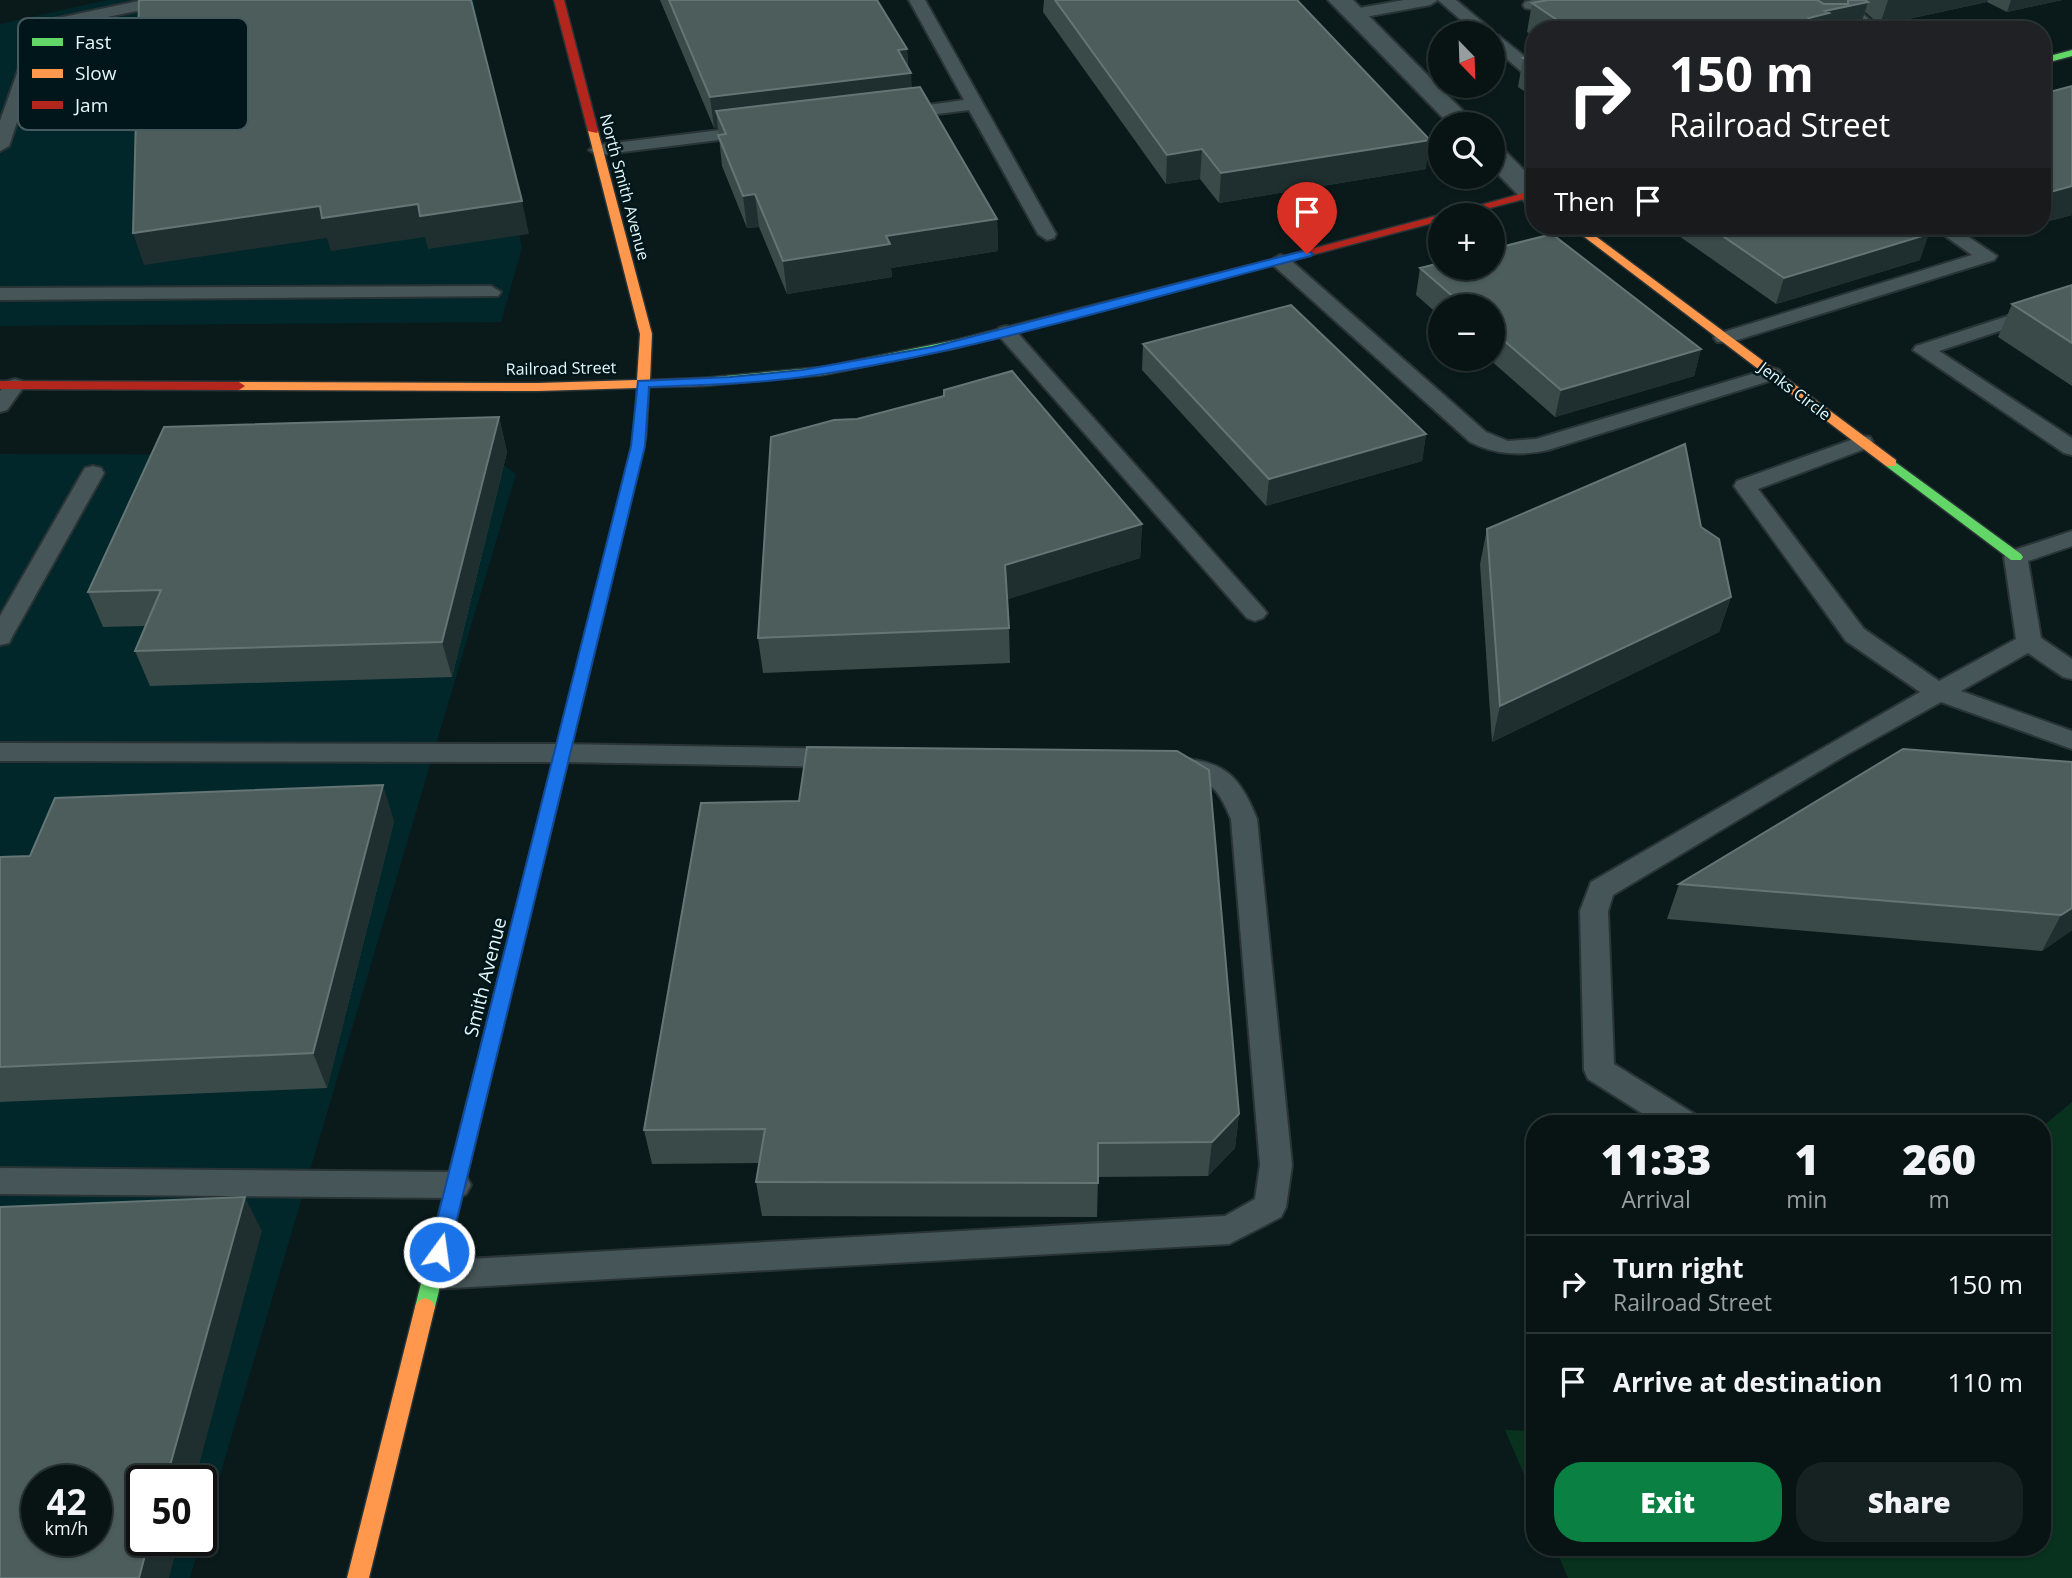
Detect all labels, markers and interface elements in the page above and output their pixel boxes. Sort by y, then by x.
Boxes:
legend [18,18,248,130]
north arrow [1428,21,1505,98]
map controls [1428,21,1505,371]
text: Fast [75,29,111,55]
text: 150 m [1669,40,1814,106]
icon: right [1554,49,1645,140]
text: Slow [75,60,117,86]
text: Jam [73,92,108,118]
text: Railroad Street [1669,103,1890,146]
street label: North Smith Avenue [595,111,655,263]
button: search [1428,112,1505,189]
pin [1277,182,1337,254]
icon: arrive [1629,182,1667,220]
text: Then [1554,183,1615,219]
icon: arrive [1288,193,1326,231]
button: + [1428,203,1505,280]
button: − [1428,294,1505,371]
street label: Railroad Street [506,356,617,380]
street label: Jenks Circle [1753,356,1835,425]
street label: Smith Avenue [458,915,512,1039]
text: 11:33 [1601,1130,1711,1187]
text: 1 [1795,1130,1819,1187]
text: 260 [1902,1130,1976,1187]
text: Arrival [1622,1183,1691,1215]
text: min [1786,1183,1827,1215]
text: m [1929,1183,1950,1215]
position arrow [402,1215,476,1289]
text: Turn right [1613,1250,1744,1286]
icon: right [1554,1265,1592,1303]
text: 150 m [1948,1266,2023,1302]
text: Railroad Street [1613,1286,1772,1318]
icon: arrive [1554,1363,1592,1401]
text: Arrive at destination [1613,1364,1882,1400]
text: 110 m [1948,1364,2023,1400]
button: Exit [1554,1462,1782,1542]
button: Share [1796,1462,2023,1542]
speed limit sign: 50 [126,1465,217,1556]
text: 42 [46,1478,87,1525]
text: km/h [45,1516,88,1540]

